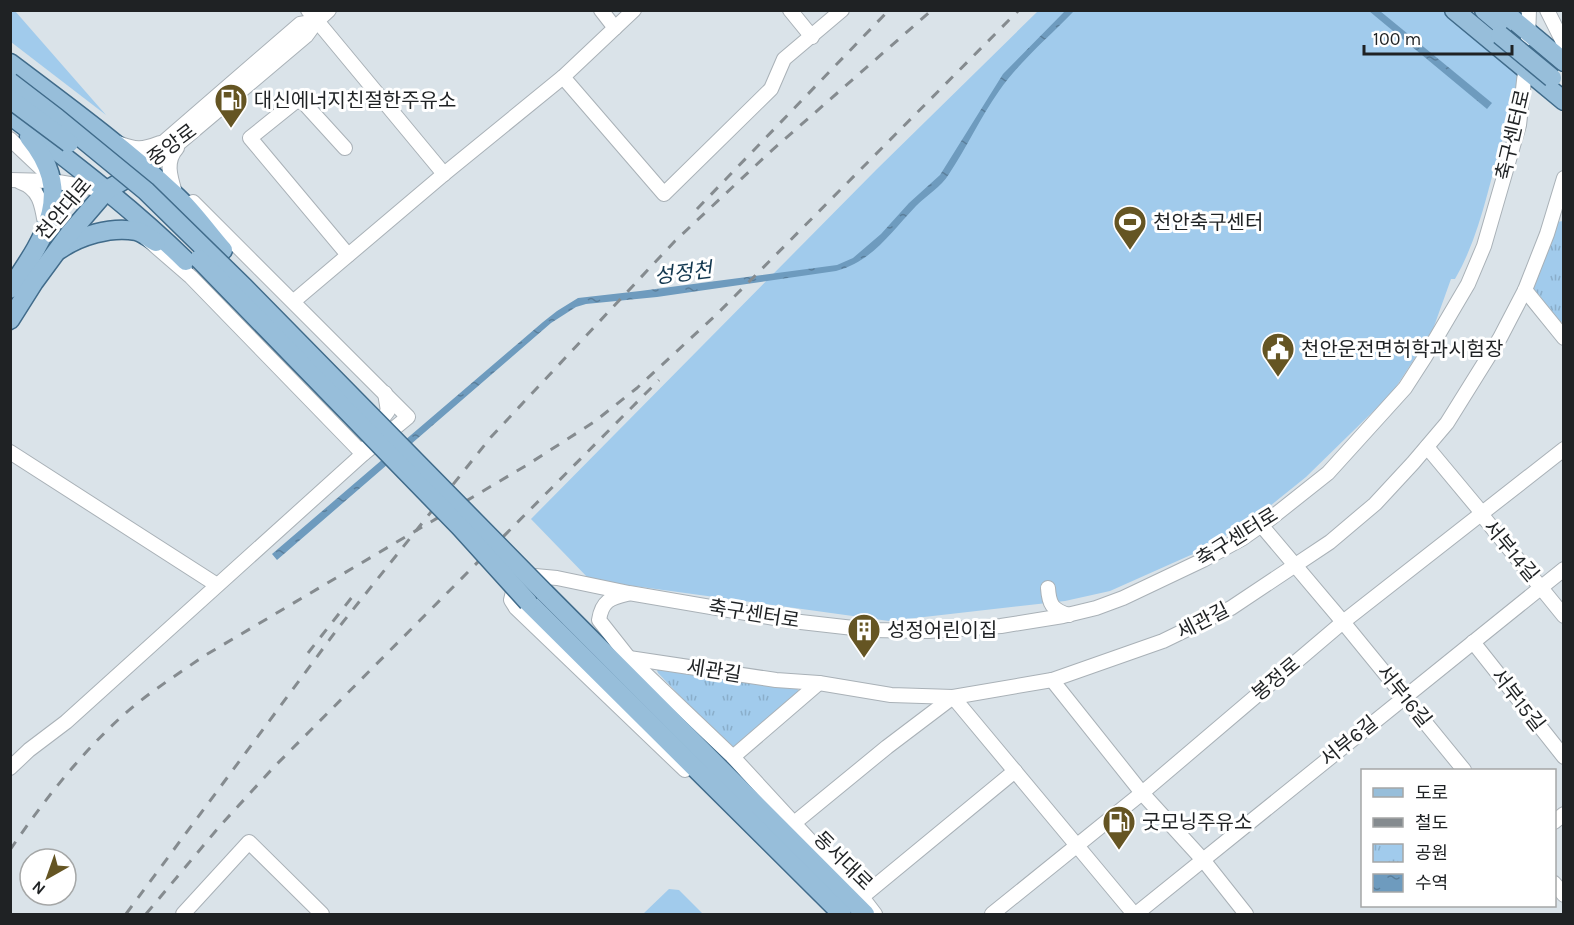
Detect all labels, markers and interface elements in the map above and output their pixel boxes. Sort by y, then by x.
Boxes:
scale bar [1364,18,1512,56]
text: 100 m [1373,28,1421,50]
fuel station icon: 대신에너지친절한주유소 [213,82,249,129]
street label: 축구센터로 [1491,88,1535,182]
place label: 대신에너지친절한주유소 [254,89,456,112]
street label: 중앙로 [143,119,201,171]
street label: 천안대로 [32,173,96,245]
sports icon: 천안축구센터 [1112,204,1148,251]
place label: 천안축구센터 [1153,211,1263,234]
water label: 성정천 [653,257,716,288]
public building icon: 천안운전면허학과시험장 [1260,331,1296,378]
place label: 천안운전면허학과시험장 [1301,338,1503,361]
street label: 축구센터로 [1192,503,1282,571]
street label: 서부14길 [1479,516,1543,586]
street label: 축구센터로 [707,595,801,633]
street label: 세관길 [1173,598,1233,644]
building icon: 성정어린이집 [846,612,882,659]
place label: 성정어린이집 [887,619,997,642]
street label: 봉정로 [1247,652,1305,706]
street label: 세관길 [685,655,743,687]
street label: 서부16길 [1372,660,1436,732]
street label: 서부15길 [1486,664,1550,736]
street label: 서부6길 [1316,711,1382,771]
legend [1361,769,1556,907]
text: 도로 [1415,782,1448,804]
fuel station icon: 굿모닝주유소 [1101,804,1137,851]
place label: 굿모닝주유소 [1142,811,1252,834]
text: 철도 [1415,812,1448,834]
street label: 동서대로 [809,827,877,895]
text: 공원 [1415,842,1448,864]
north arrow [18,847,78,907]
text: 수역 [1415,872,1448,894]
text: N [28,877,49,899]

